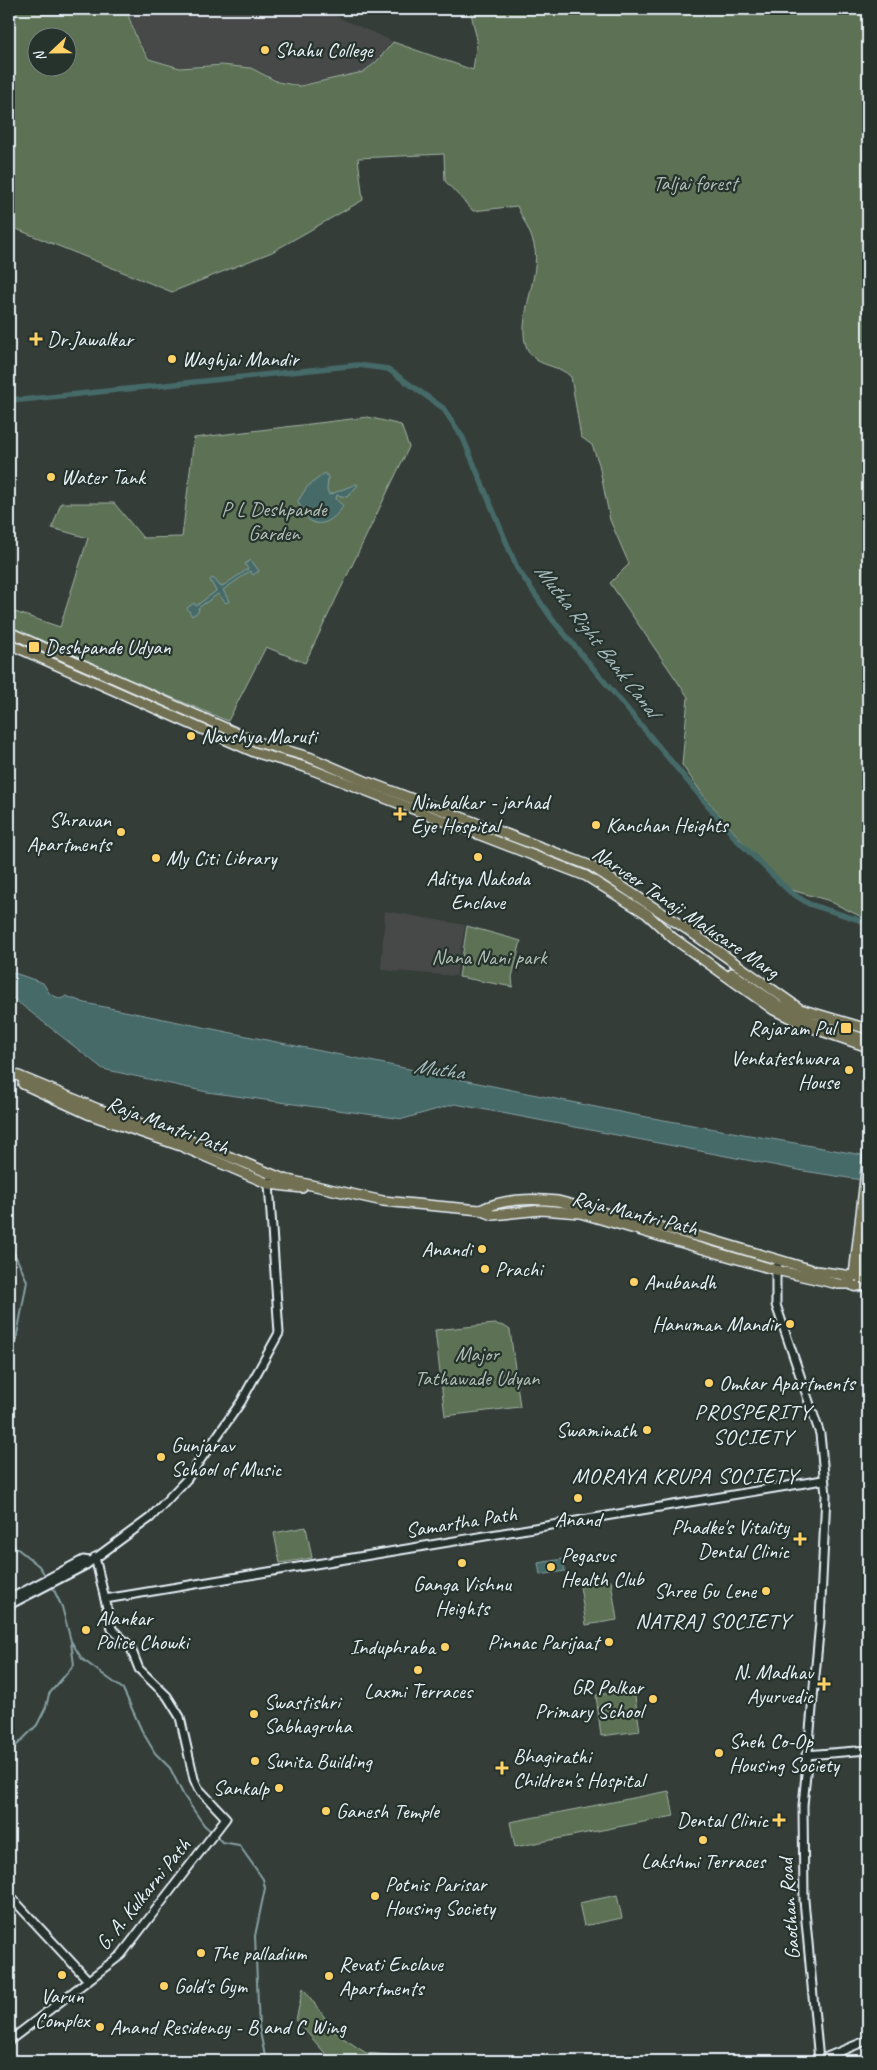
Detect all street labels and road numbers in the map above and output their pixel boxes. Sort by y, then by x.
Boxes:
street label: Narveer Tanaji Malusare Marg [588,840,786,985]
street label: Raja Mantri Path [103,1090,233,1160]
street label: Raja Mantri Path [570,1185,701,1241]
street label: Samartha Path [404,1500,519,1544]
street label: G. A. Kulkarni Path [90,1832,196,1955]
street label: Gaothan Road [772,1854,806,1961]

